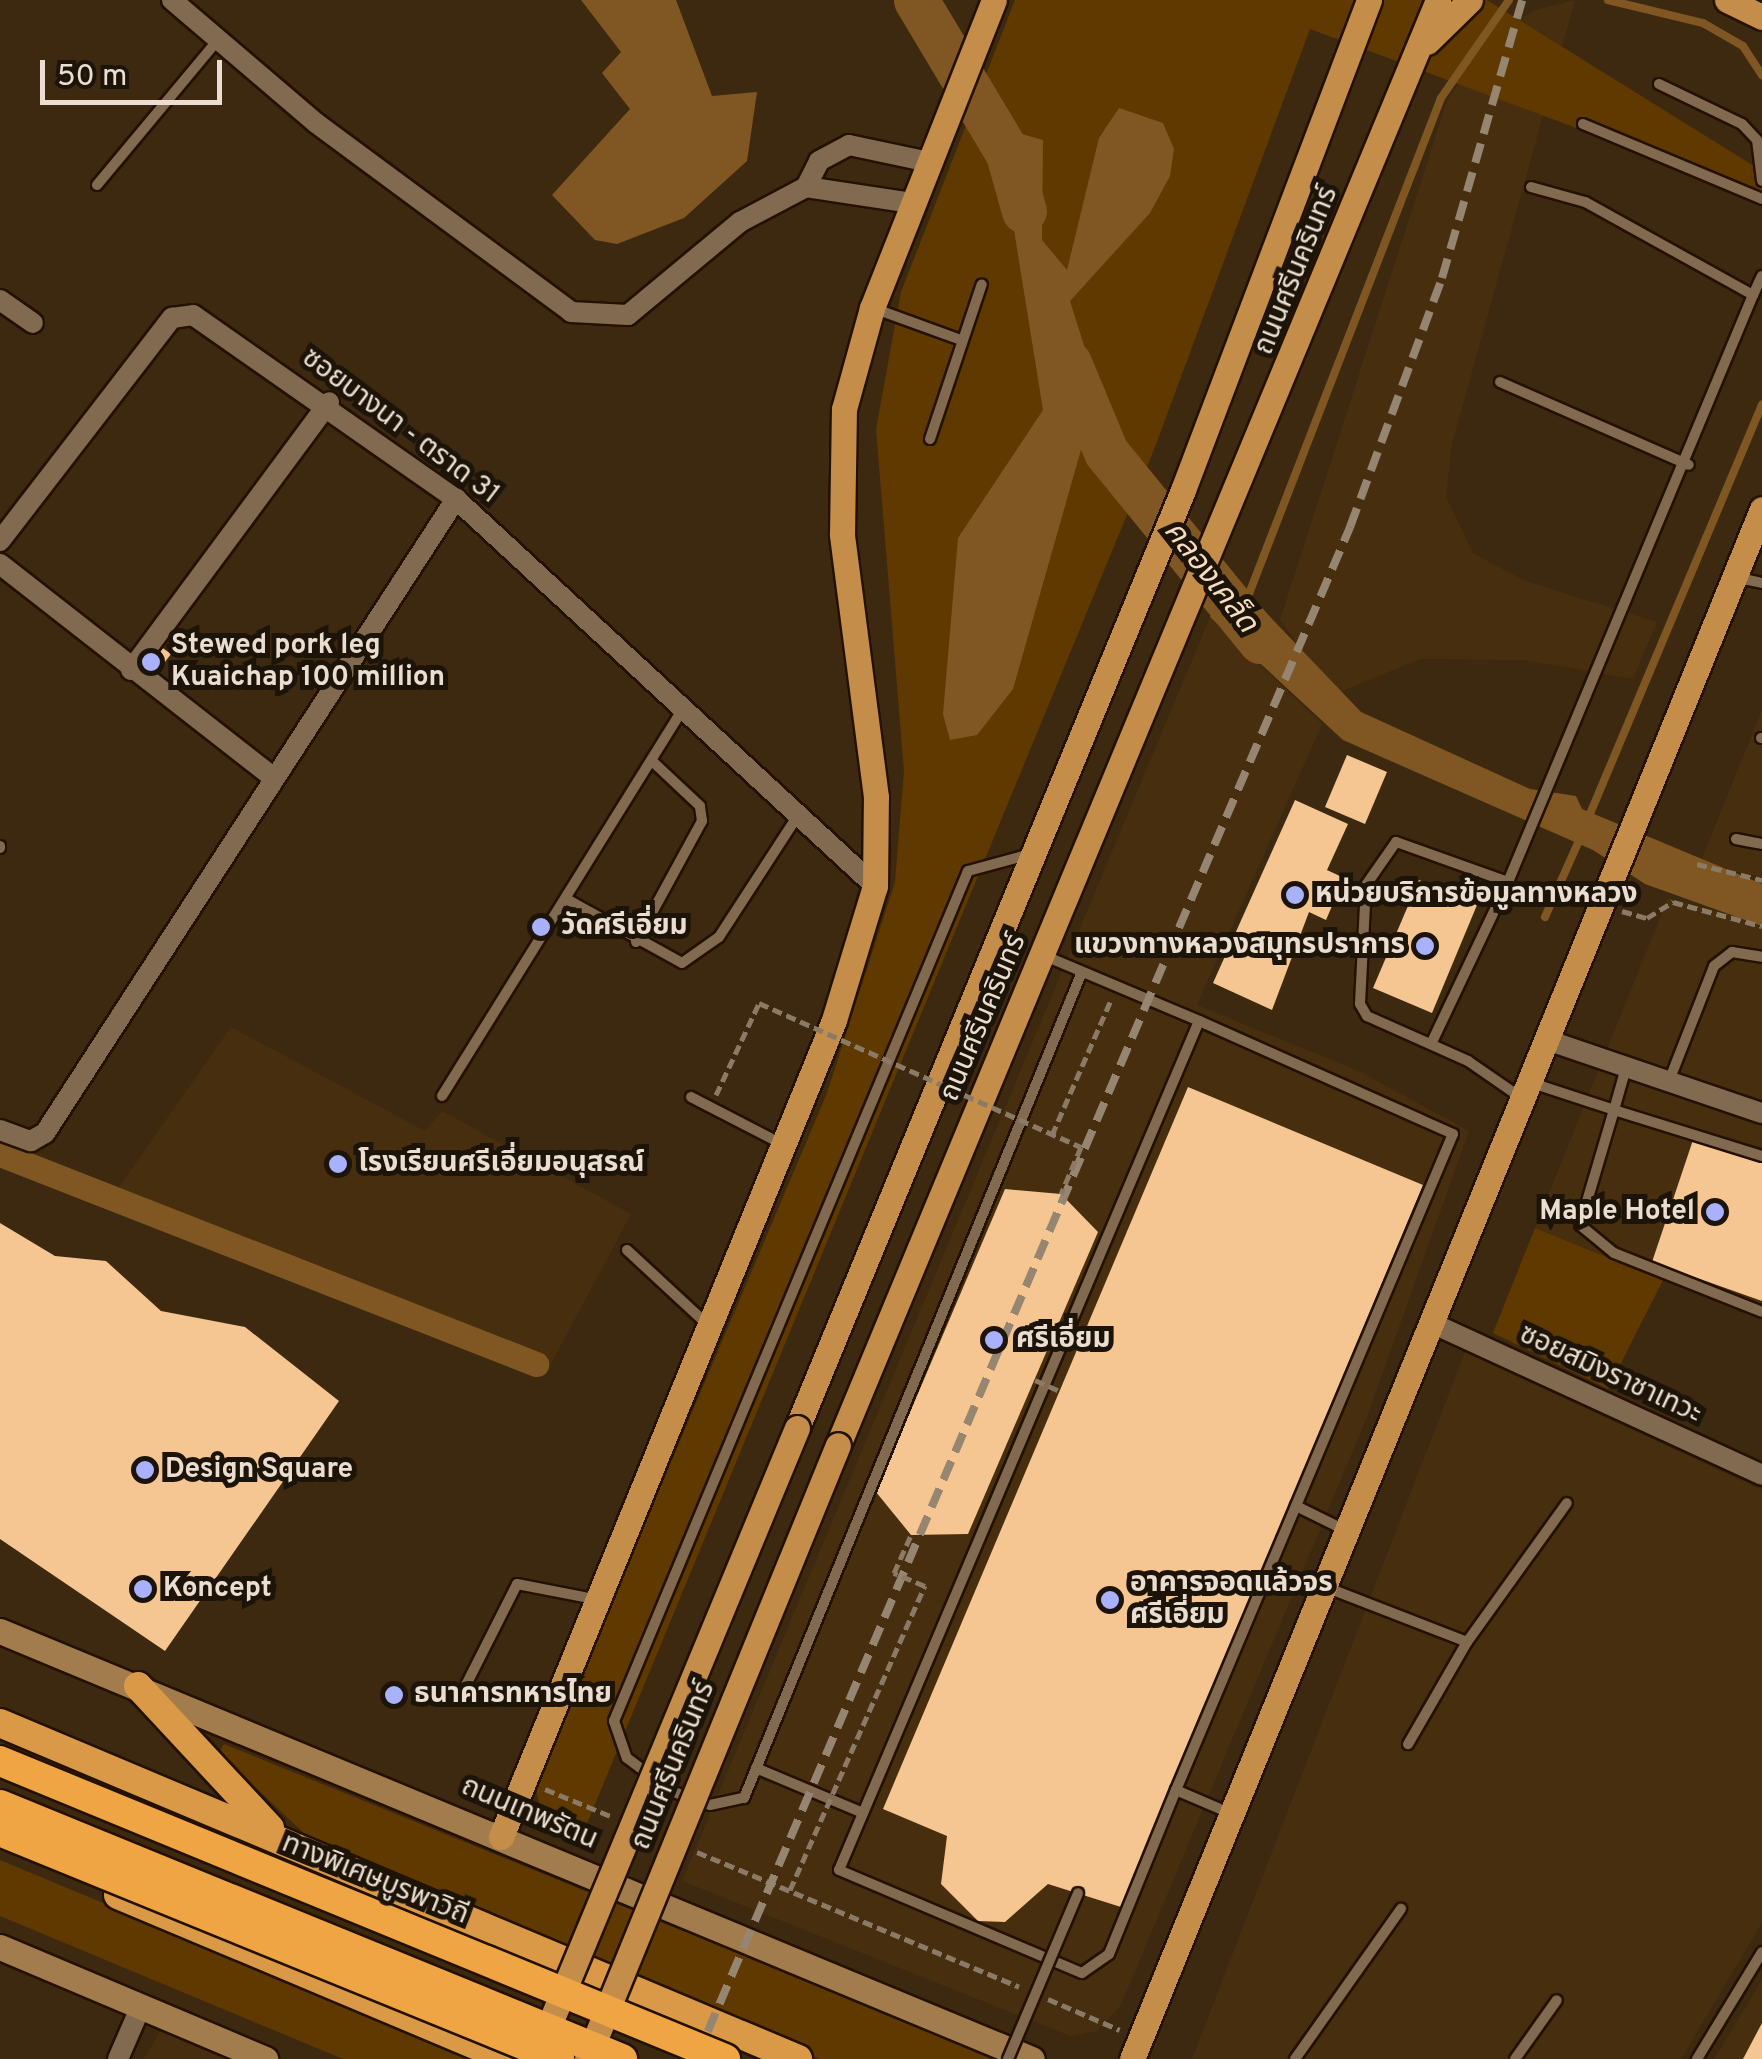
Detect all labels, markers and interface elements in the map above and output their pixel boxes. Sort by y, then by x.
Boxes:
scale bar [45,40,228,102]
text: 50 m [57,59,127,96]
street label: ถนนศรีนครินทร์ [1248,182,1346,360]
street label: ซอยบางนา - ตราด 31 [295,342,505,512]
water label: คลองเคล็ด [1154,515,1264,641]
place label: Stewed pork leg Kuaichap 100 million [171,629,445,695]
marker: Stewed pork leg Kuaichap 100 million [140,651,162,673]
place label: หน่วยบริการข้อมูลทางหลวง [1315,878,1638,912]
marker: หน่วยบริการข้อมูลทางหลวง [1284,884,1306,906]
place label: วัดศรีเอี่ยม [561,910,688,944]
marker: วัดศรีเอี่ยม [530,916,552,938]
street label: ถนนศรีนครินทร์ [934,929,1034,1107]
place label: แขวงทางหลวงสมุทรปราการ [1074,929,1405,963]
marker: แขวงทางหลวงสมุทรปราการ [1414,935,1436,957]
place label: โรงเรียนศรีเอี่ยมอนุสรณ์ [358,1147,644,1181]
marker: โรงเรียนศรีเอี่ยมอนุสรณ์ [327,1153,349,1175]
place label: Maple Hotel [1539,1195,1695,1229]
marker: Maple Hotel [1704,1201,1726,1223]
street label: ซอยสมิงราชาเทวะ [1514,1318,1706,1432]
place label: ศรีเอี่ยม [1016,1323,1110,1357]
marker: ศรีเอี่ยม [981,1327,1007,1353]
place label: Design Square [165,1453,353,1487]
marker: Design Square [134,1459,156,1481]
place label: อาคารจอดแล้วจร ศรีเอี่ยม [1130,1567,1333,1633]
place label: Koncept [163,1572,272,1606]
marker: Koncept [132,1578,154,1600]
marker: อาคารจอดแล้วจร ศรีเอี่ยม [1099,1589,1121,1611]
street label: ถนนศรีนครินทร์ [625,1677,723,1855]
place label: ธนาคารทหารไทย [414,1678,612,1712]
marker: ธนาคารทหารไทย [383,1684,405,1706]
street label: ถนนเทพรัตน [456,1770,602,1858]
street label: ทางพิเศษบูรพาวิถี [277,1827,473,1933]

